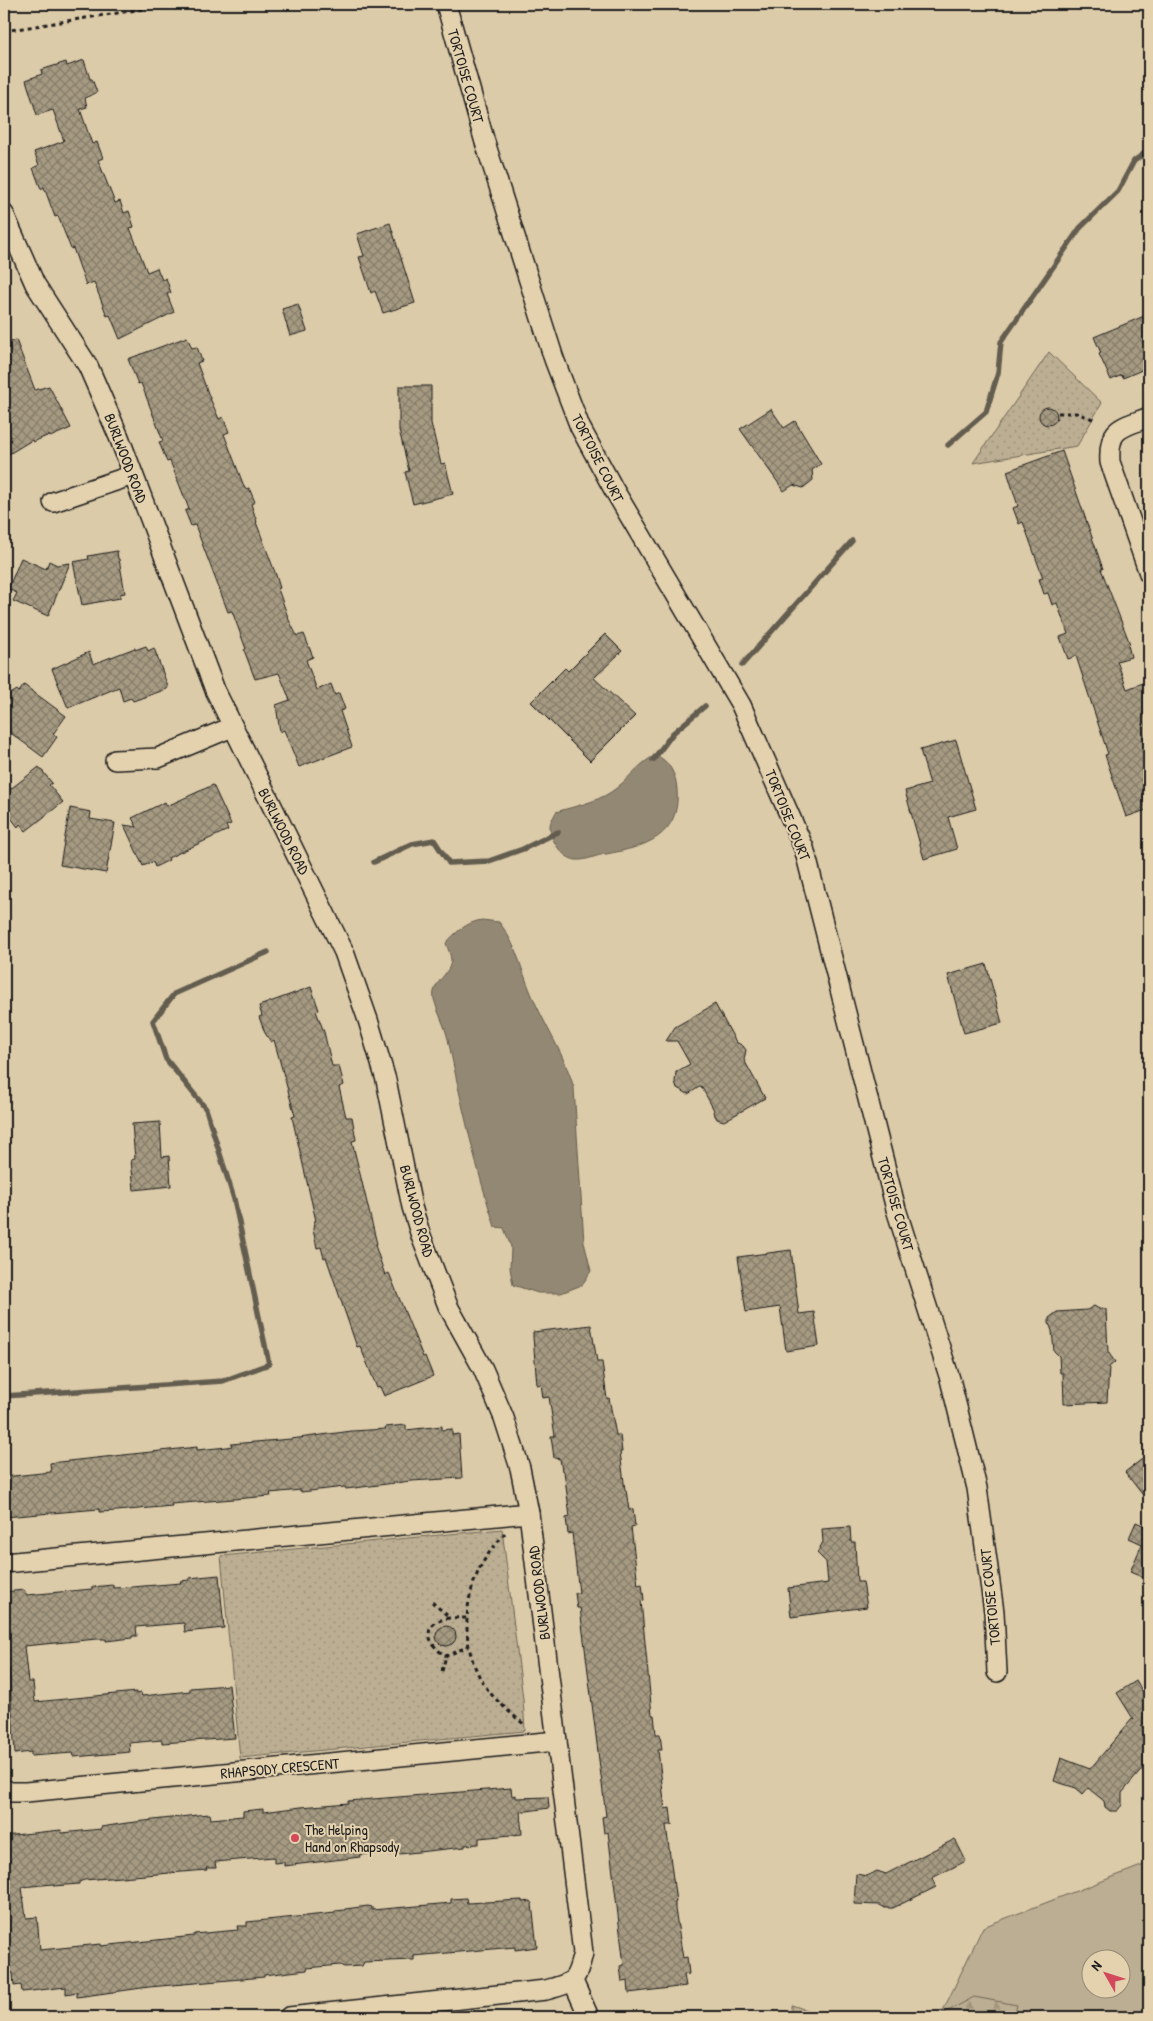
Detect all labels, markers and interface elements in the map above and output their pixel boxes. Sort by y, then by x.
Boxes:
street label: TORTOISE COURT [443,27,490,126]
street label: BURLWOOD ROAD [99,410,153,507]
street label: TORTOISE COURT [567,410,630,507]
street label: TORTOISE COURT [760,766,816,865]
street label: BURLWOOD ROAD [253,784,315,879]
street label: TORTOISE COURT [873,1155,920,1254]
street label: BURLWOOD ROAD [395,1163,440,1260]
street label: BURLWOOD ROAD [523,1544,555,1641]
street label: TORTOISE COURT [974,1547,1005,1646]
street label: RHAPSODY CRESCENT [220,1752,341,1784]
place label: The Helping Hand on Rhapsody [305,1819,400,1857]
marker: The Helping Hand on Rhapsody [289,1832,301,1844]
north arrow [1080,1948,1130,1998]
text: N [1086,1956,1106,1974]

